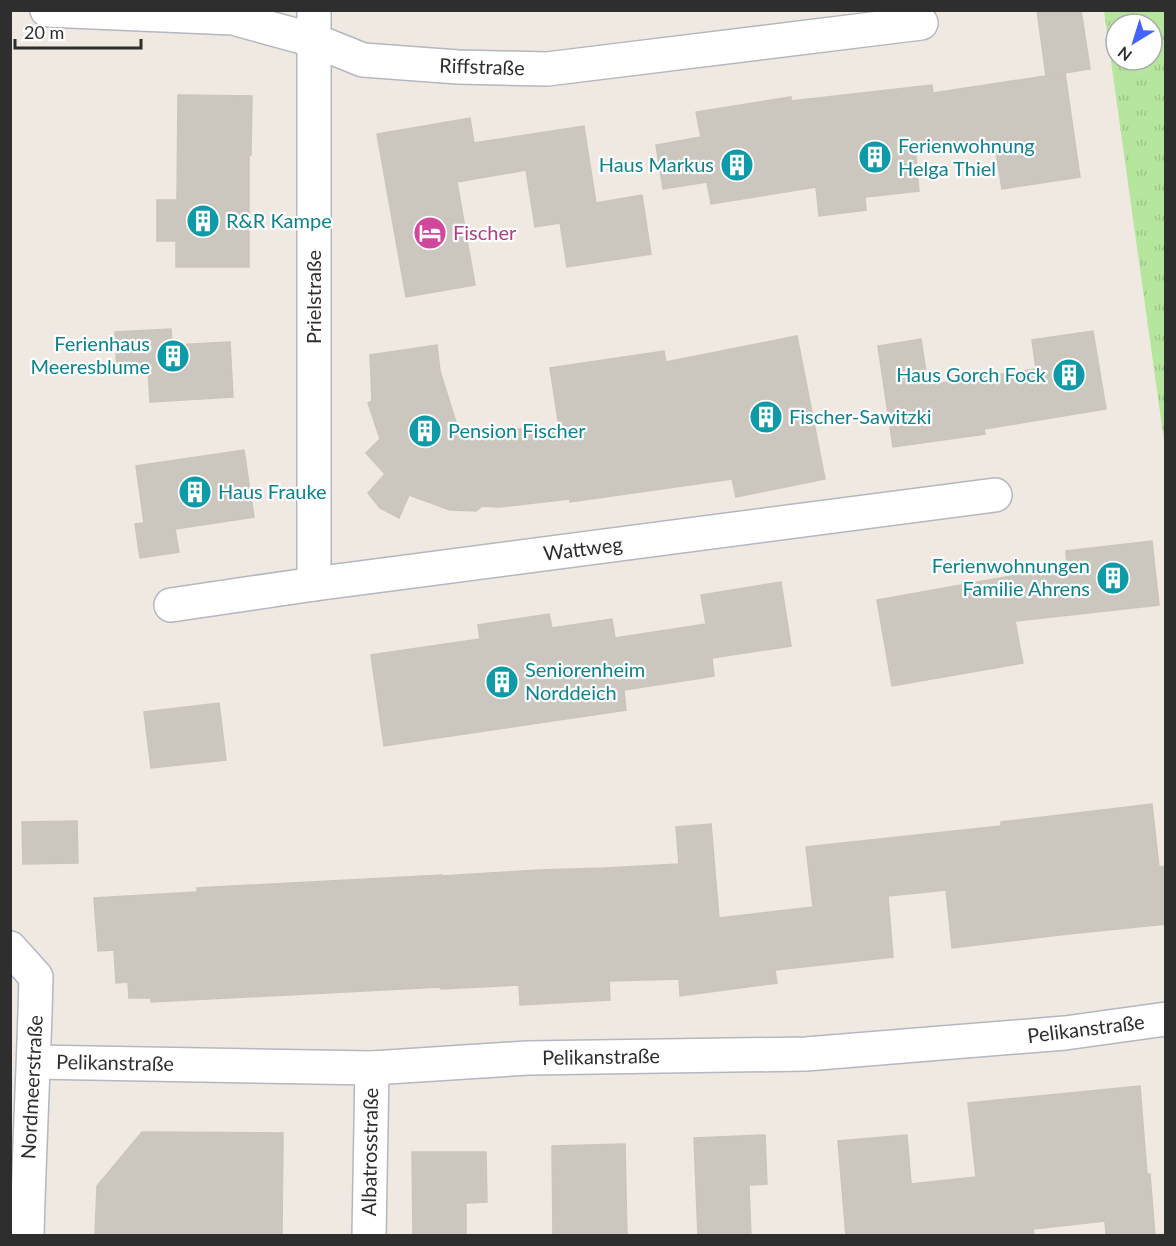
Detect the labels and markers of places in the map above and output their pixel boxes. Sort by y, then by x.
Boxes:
place label: Ferienwohnung Helga Thiel [898,133,1035,180]
building icon: Ferienwohnung Helga Thiel [857,139,893,175]
building icon: Haus Markus [719,147,755,183]
place label: Haus Markus [599,152,714,176]
building icon: R&R Kampe [185,203,221,239]
place label: R&R Kampe [226,208,332,232]
hotel icon: Fischer [412,215,448,251]
place label: Fischer [453,220,517,244]
place label: Ferienhaus Meeresblume [30,331,150,378]
building icon: Ferienhaus Meeresblume [155,338,191,374]
building icon: Haus Gorch Fock [1051,357,1087,393]
place label: Haus Gorch Fock [896,362,1047,386]
building icon: Fischer-Sawitzki [748,399,784,435]
place label: Fischer-Sawitzki [789,404,932,428]
building icon: Pension Fischer [407,413,443,449]
place label: Pension Fischer [448,418,586,442]
building icon: Haus Frauke [177,474,213,510]
place label: Haus Frauke [218,479,327,503]
place label: Ferienwohnungen Familie Ahrens [932,553,1090,600]
building icon: Ferienwohnungen Familie Ahrens [1095,560,1131,596]
place label: Seniorenheim Norddeich [525,657,645,704]
building icon: Seniorenheim Norddeich [484,664,520,700]

